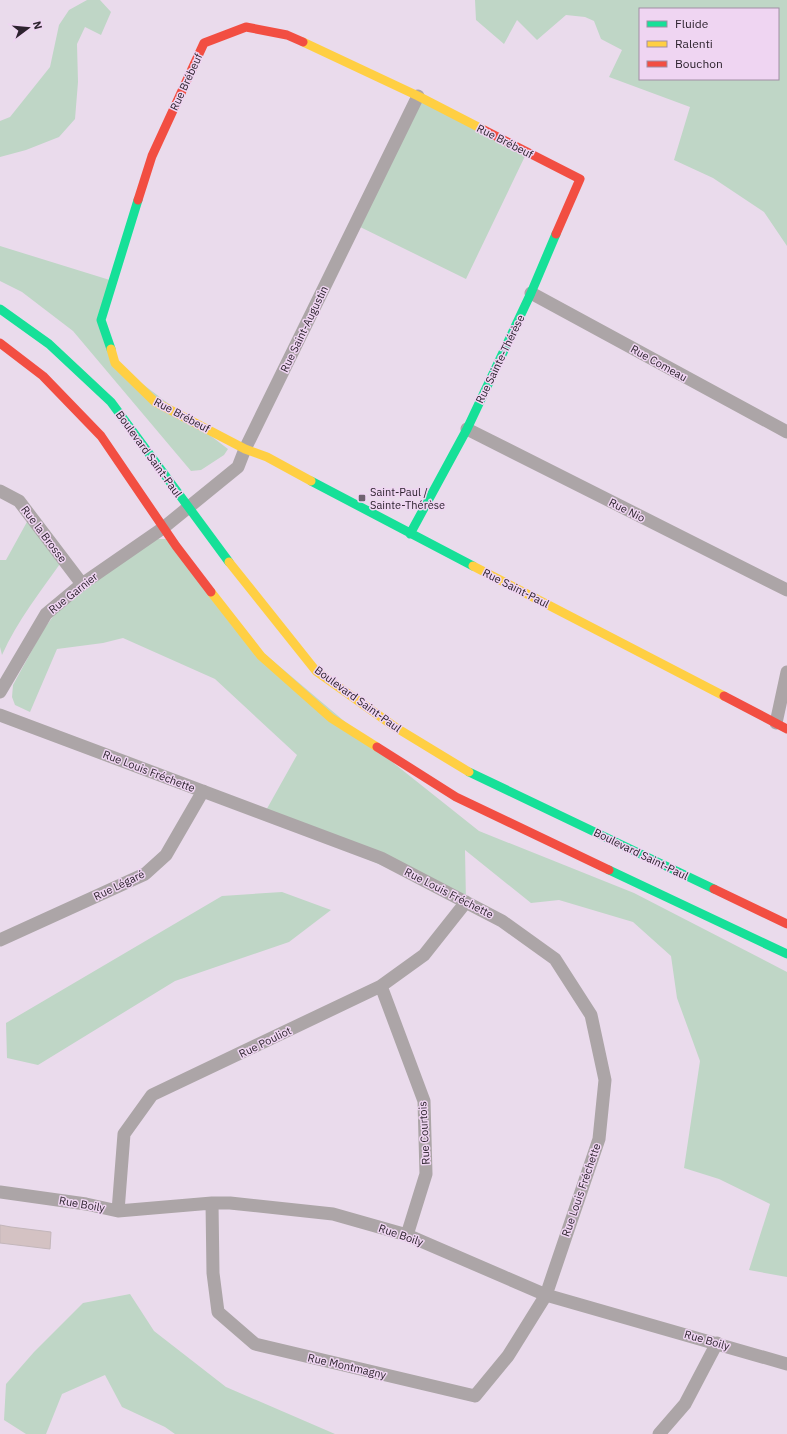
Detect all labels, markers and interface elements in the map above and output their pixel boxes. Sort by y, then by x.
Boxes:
north arrow [8,8,48,48]
legend [639,8,779,80]
text: Fluide [675,16,709,31]
text: N [30,19,45,31]
text: Ralenti [675,36,713,51]
street label: Rue Brébeuf [167,51,205,113]
text: Bouchon [675,56,723,71]
street label: Rue Brébeuf [474,121,536,161]
street label: Rue Saint-Augustin [277,283,331,375]
street label: Rue Sainte-Thérèse [472,312,528,406]
street label: Rue Comeau [628,342,690,384]
street label: Rue Brébeuf [152,394,213,436]
street label: Boulevard Saint-Paul [113,408,185,500]
place label: Saint-Paul / Sainte-Thérèse [370,485,445,512]
marker: Saint-Paul / Sainte-Thérèse [357,493,367,503]
street label: Rue Nio [607,495,647,525]
street label: Rue la Brosse [18,503,70,565]
street label: Rue Saint-Paul [480,565,552,611]
street label: Rue Garnier [46,569,100,617]
street label: Boulevard Saint-Paul [312,663,404,735]
street label: Rue Louis Fréchette [101,747,197,795]
street label: Boulevard Saint-Paul [591,825,691,883]
street label: Rue Louis Fréchette [402,865,496,921]
street label: Rue Légaré [91,867,147,903]
street label: Rue Pouliot [237,1023,294,1061]
street label: Rue Courtois [415,1101,433,1165]
street label: Rue Louis Fréchette [558,1141,604,1239]
street label: Rue Boily [58,1193,107,1215]
street label: Rue Boily [377,1221,426,1249]
street label: Rue Boily [683,1327,732,1353]
street label: Rue Montmagny [306,1350,388,1382]

